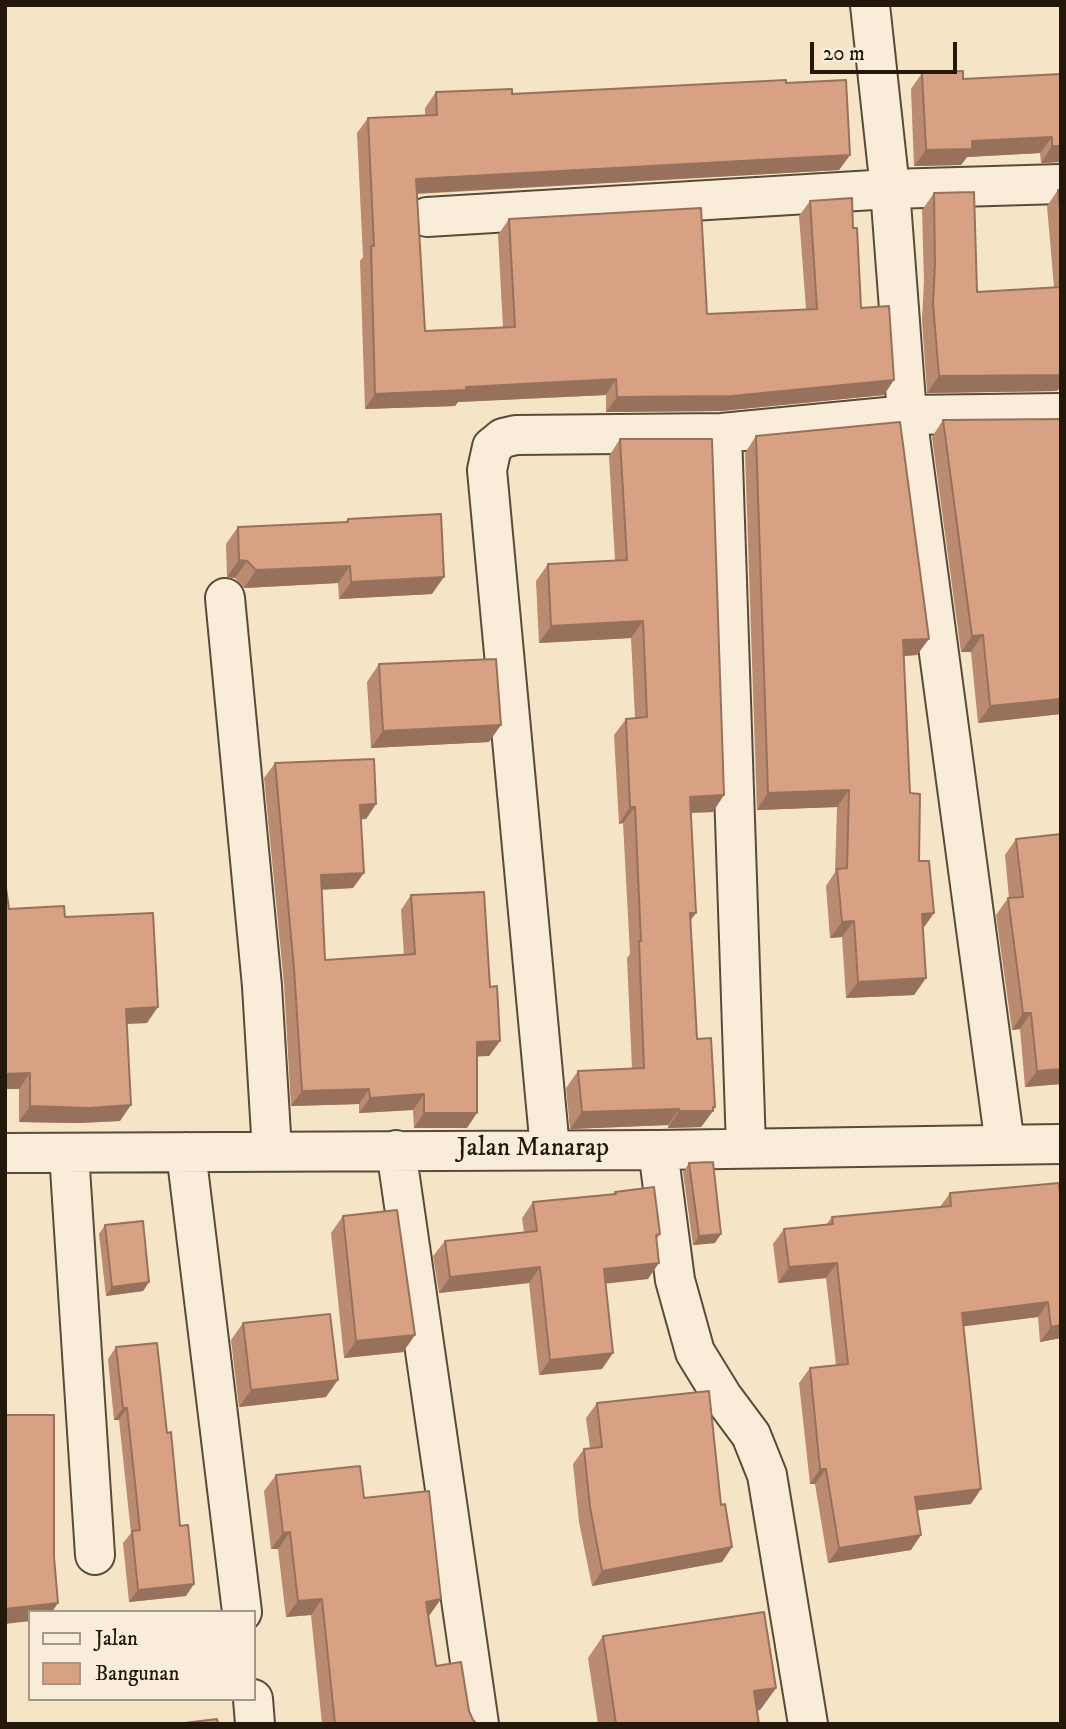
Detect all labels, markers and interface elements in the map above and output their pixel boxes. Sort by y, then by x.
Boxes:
scale bar [814,28,961,72]
text: 20 m [823,41,865,67]
street label: Jalan Manarap [457,1134,609,1166]
legend [28,1610,256,1701]
text: Jalan [95,1626,138,1652]
text: Bangunan [95,1661,179,1687]

